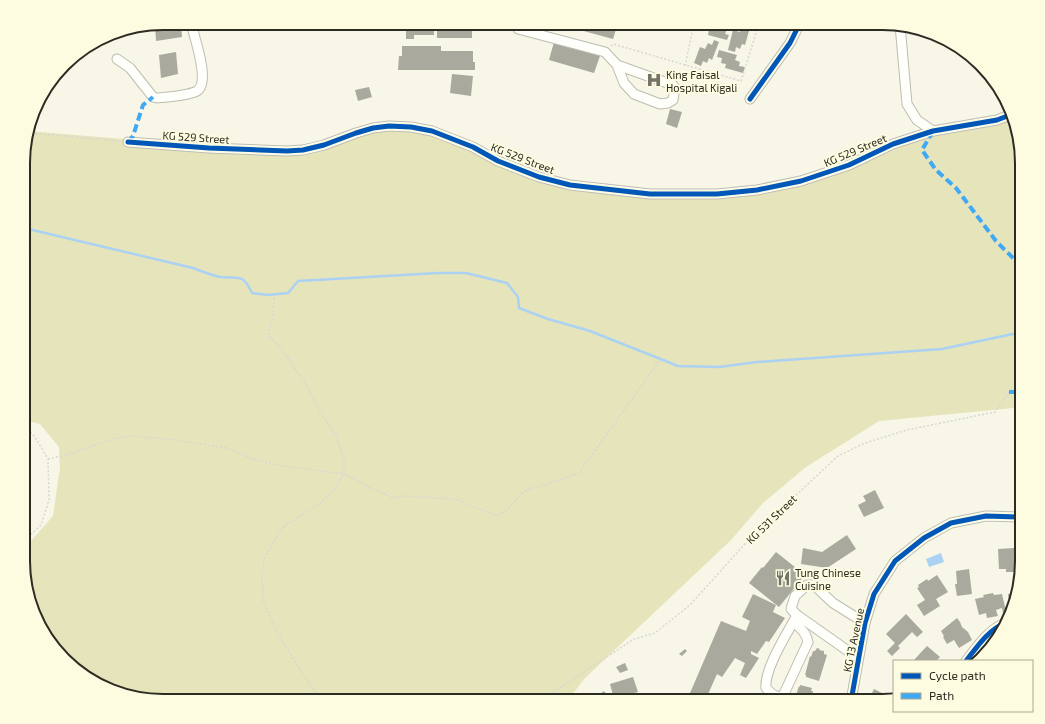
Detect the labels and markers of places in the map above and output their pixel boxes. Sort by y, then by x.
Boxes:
place label: King Faisal Hospital Kigali [666,68,737,94]
hospital icon: King Faisal Hospital Kigali [645,71,663,89]
place label: Tung Chinese Cuisine [795,566,861,592]
restaurant icon: Tung Chinese Cuisine [774,569,792,587]

